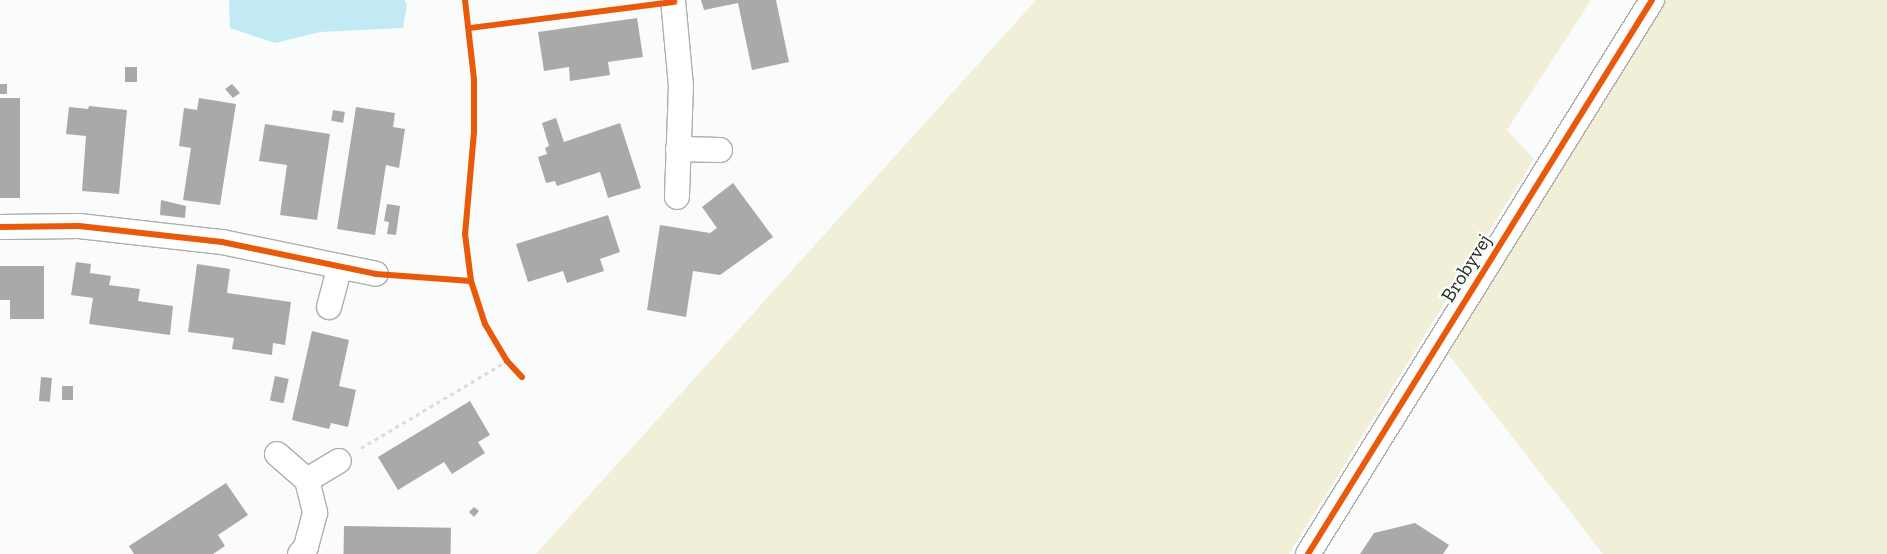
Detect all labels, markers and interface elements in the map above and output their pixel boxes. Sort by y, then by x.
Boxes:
street label: Brobyvej [1436,230,1496,306]

